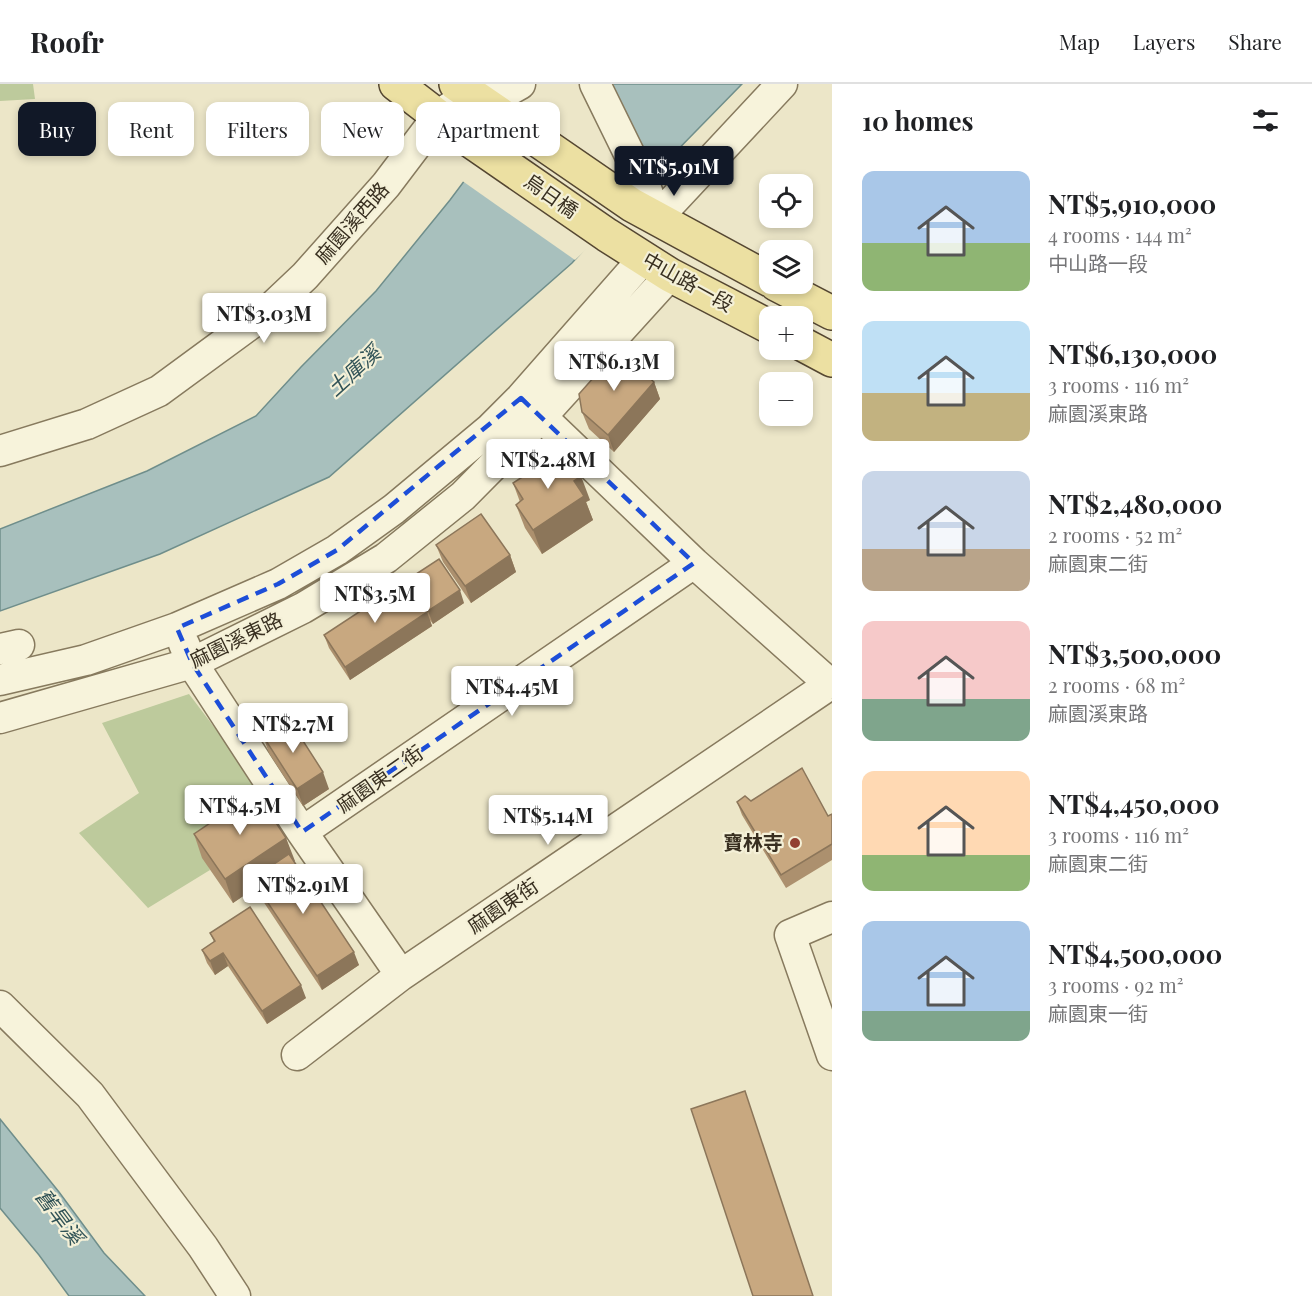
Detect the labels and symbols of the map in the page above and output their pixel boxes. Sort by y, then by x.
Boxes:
pin: NT$5.91M [612,146,736,197]
street label: 烏日橋 [520,167,584,223]
street label: 麻園溪西路 [308,175,394,269]
street label: 中山路一段 [638,245,739,317]
pin: NT$3.03M [202,293,326,344]
water label: 土庫溪 [320,336,388,401]
pin: NT$6.13M [552,341,676,392]
pin: NT$2.48M [486,439,610,490]
pin: NT$3.5M [320,573,430,624]
street label: 麻園溪東路 [184,605,286,673]
pin: NT$4.45M [450,666,574,717]
pin: NT$2.7M [238,703,348,754]
street label: 麻園東二街 [330,738,428,818]
pin: NT$4.5M [185,785,295,836]
pin: NT$5.14M [486,795,610,846]
place label: 寶林寺 [723,828,783,855]
marker: 寶林寺 [788,836,802,850]
pin: NT$2.91M [241,864,365,915]
street label: 麻園東街 [461,871,543,938]
water label: 舊旱溪 [30,1182,93,1252]

